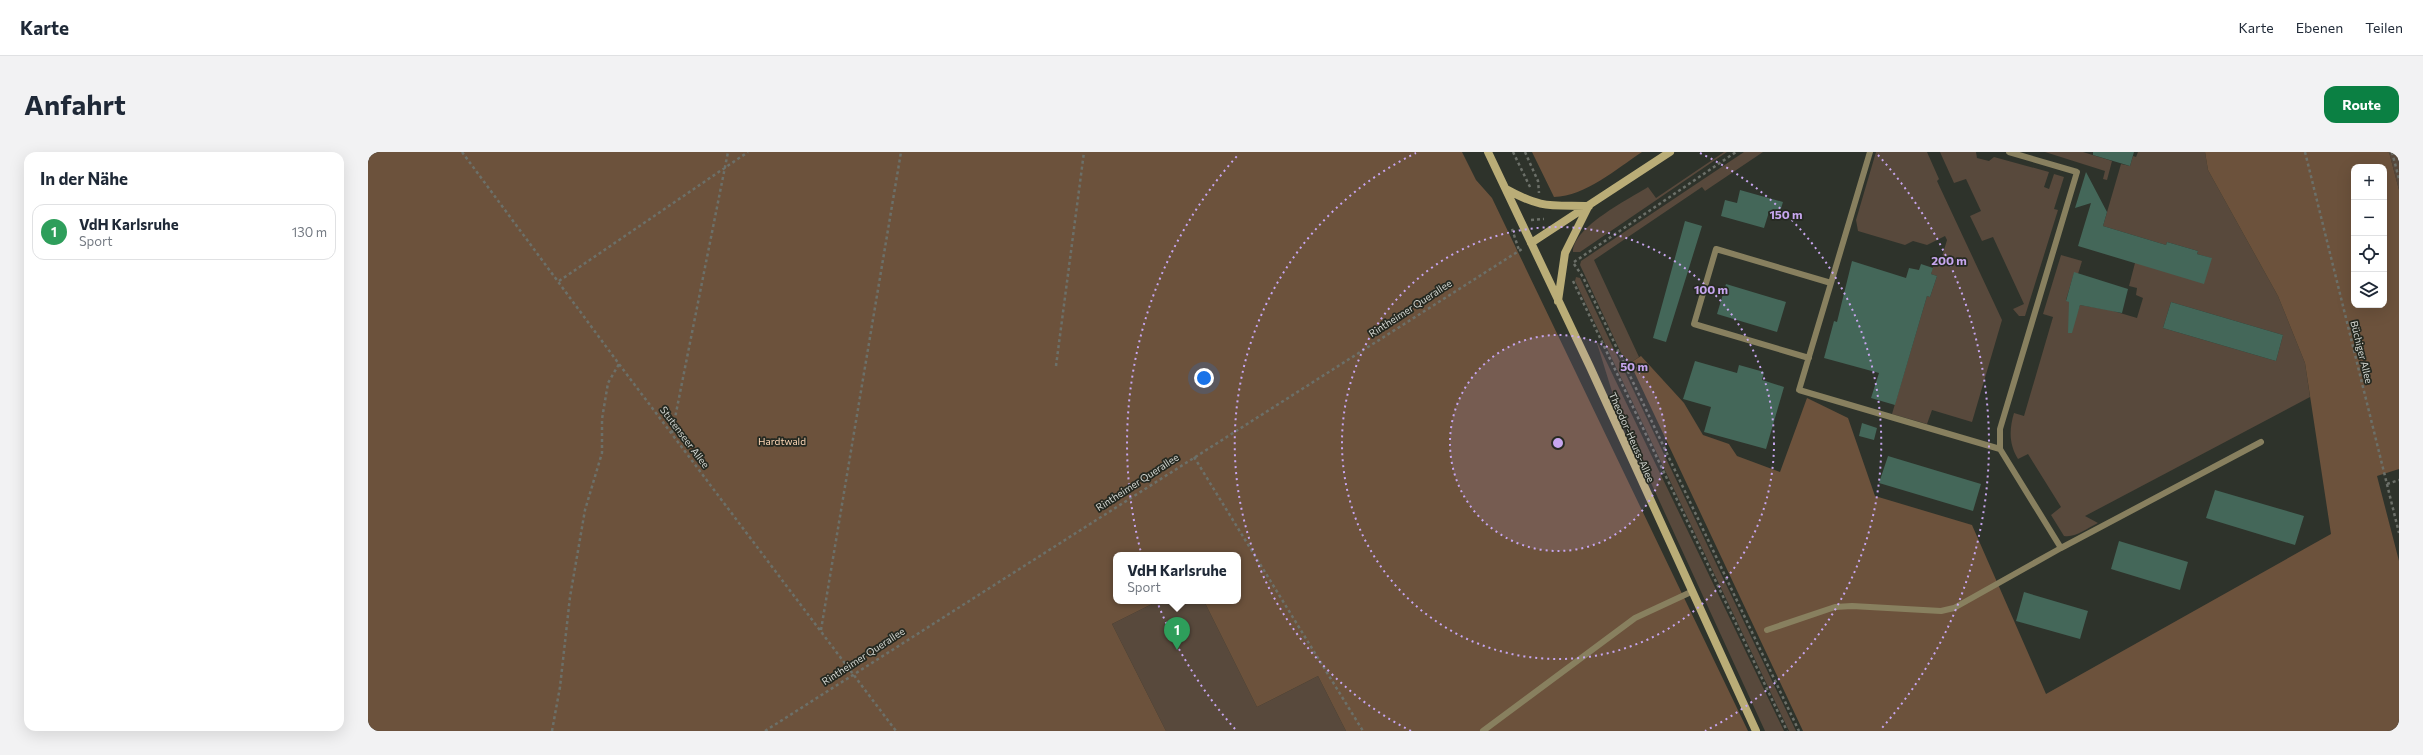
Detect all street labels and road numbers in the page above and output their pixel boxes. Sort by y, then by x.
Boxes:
street label: Rintheimer Querallee [1366,277,1454,339]
street label: Büchiger Allee [2348,319,2376,385]
street label: Theodor-Heuss-Allee [1607,390,1657,484]
street label: Stutenseer Allee [658,404,712,470]
street label: Rintheimer Querallee [1093,451,1181,513]
street label: Rintheimer Querallee [819,625,907,687]

